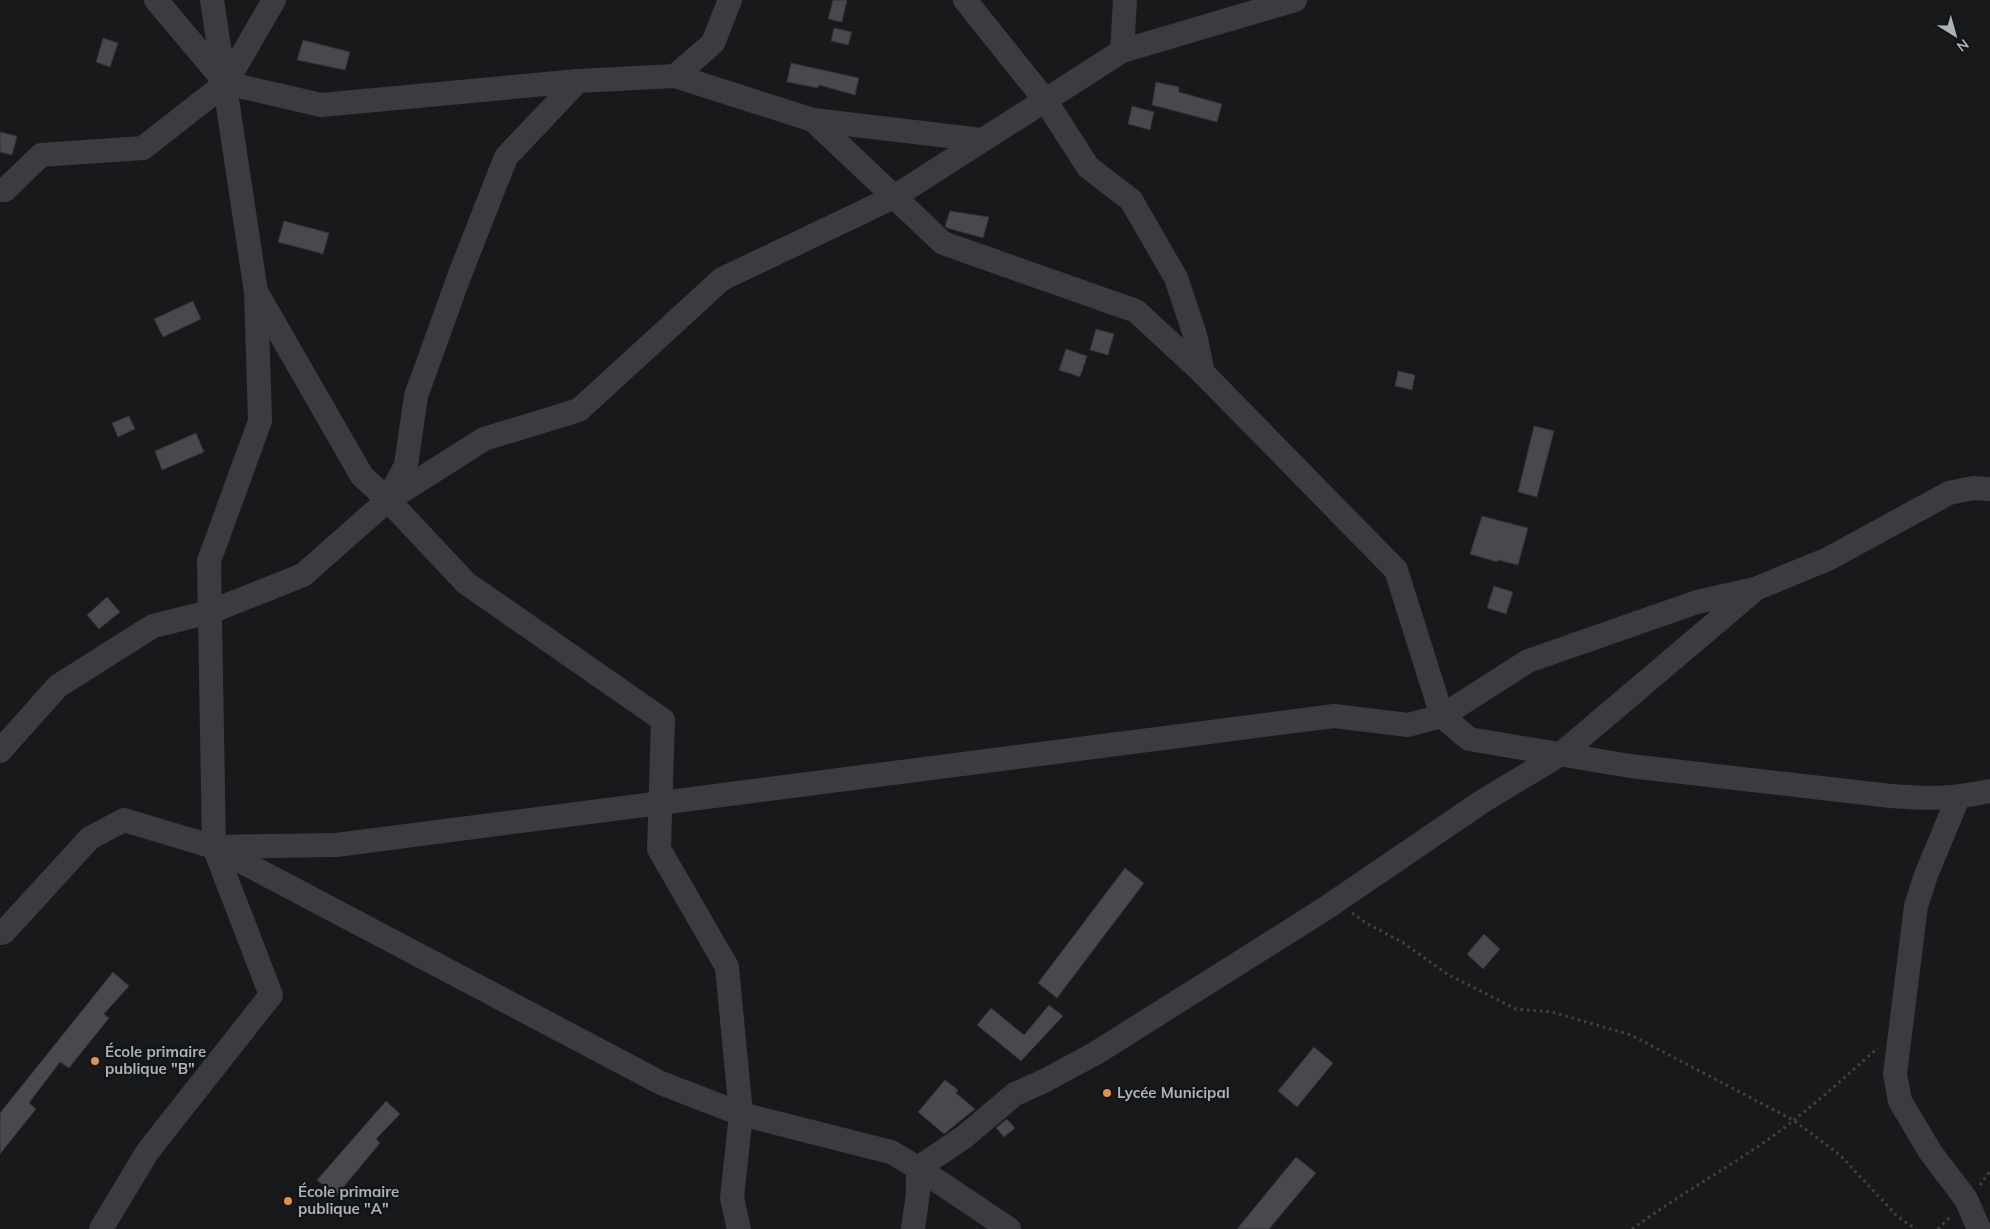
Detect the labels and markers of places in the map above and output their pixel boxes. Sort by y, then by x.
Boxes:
place label: École primaire publique "B" [105,1042,206,1078]
marker: École primaire publique "B" [89,1055,101,1067]
place label: Lycée Municipal [1117,1083,1230,1102]
marker: Lycée Municipal [1101,1087,1113,1099]
place label: École primaire publique "A" [298,1182,399,1218]
marker: École primaire publique "A" [282,1195,294,1207]

